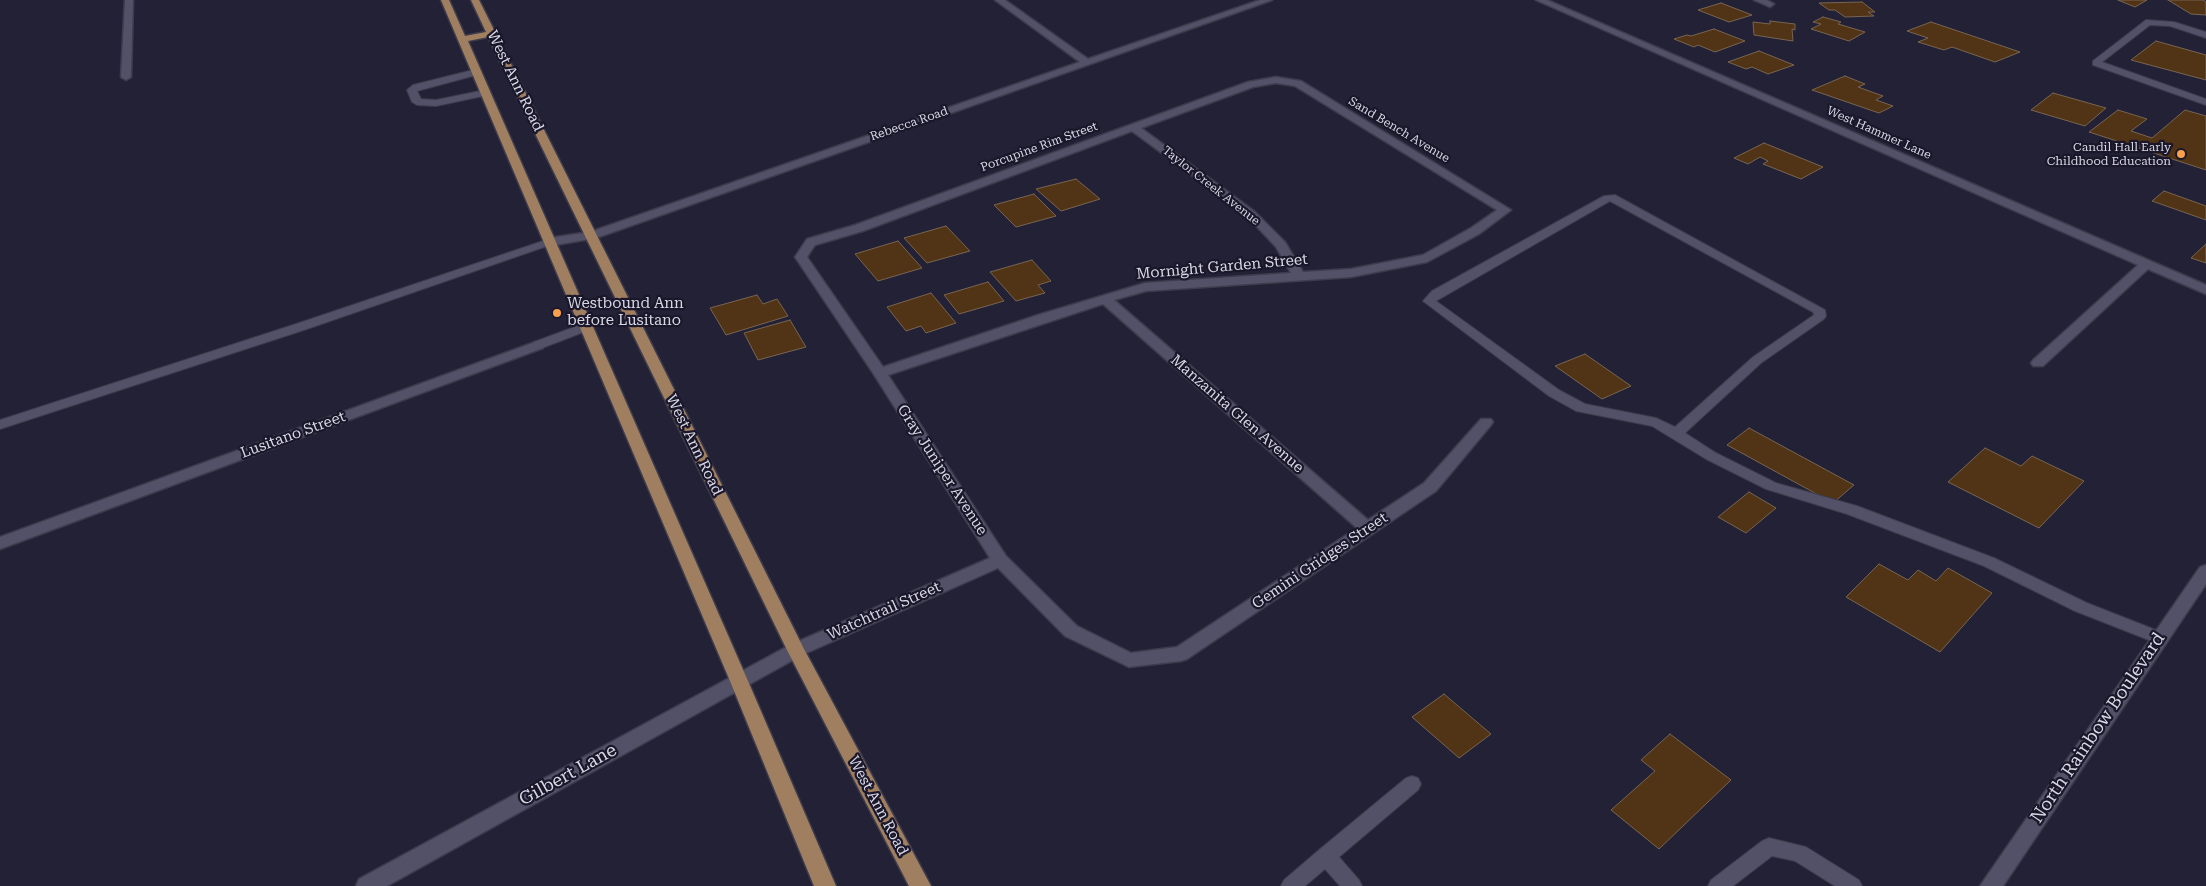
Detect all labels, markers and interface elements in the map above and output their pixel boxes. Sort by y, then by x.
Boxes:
street label: West Ann Road [483,28,547,134]
street label: Sand Bench Avenue [1346,94,1452,166]
street label: Rebecca Road [868,104,950,144]
street label: West Hammer Lane [1825,104,1933,162]
street label: Porcupine Rim Street [979,119,1099,175]
place label: Candil Hall Early Childhood Education [2047,140,2171,168]
street label: Taylor Creek Avenue [1159,143,1263,229]
marker: Candil Hall Early Childhood Education [2175,148,2187,160]
street label: Mornight Garden Street [1136,251,1308,283]
place label: Westbound Ann before Lusitano [567,295,684,330]
marker: Westbound Ann before Lusitano [551,307,563,319]
street label: Manzanita Glen Avenue [1167,351,1307,477]
street label: West Ann Road [662,392,726,498]
street label: Gray Juniper Avenue [893,401,991,539]
street label: Lusitano Street [238,408,348,462]
street label: Gemini Gridges Street [1249,509,1391,613]
street label: Watchtrail Street [825,578,943,644]
street label: North Rainbow Boulevard [2026,629,2170,827]
street label: Gilbert Lane [515,739,621,811]
street label: West Ann Road [844,753,912,859]

